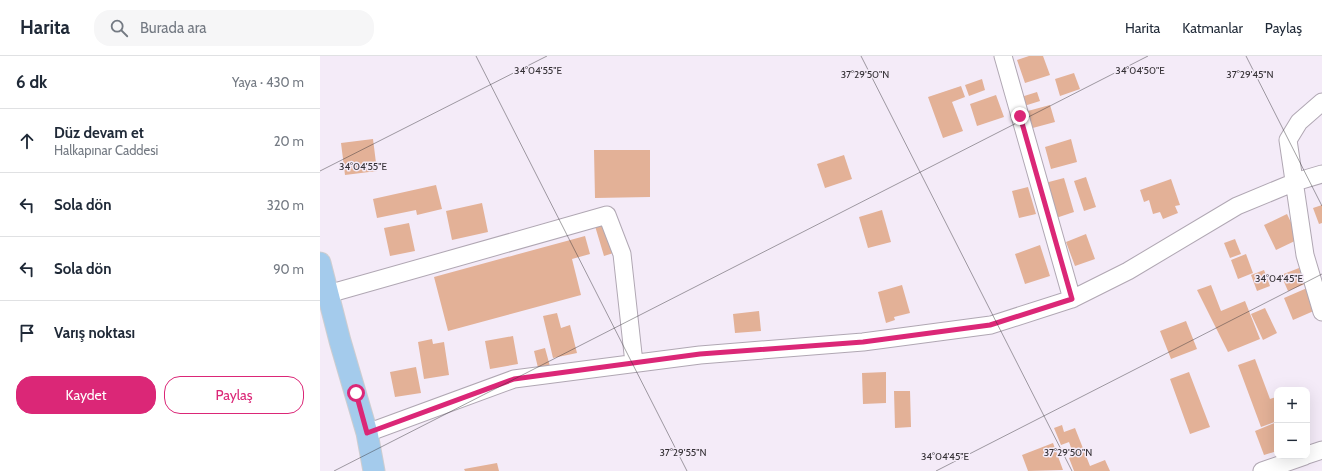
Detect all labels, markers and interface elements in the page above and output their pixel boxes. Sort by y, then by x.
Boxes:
search box [94,10,374,46]
text: Harita [20,16,70,39]
icon: search [108,17,130,39]
text: Burada ara [140,19,207,37]
text: Harita [1125,19,1160,37]
text: Katmanlar [1182,19,1243,37]
text: Paylaş [1265,19,1302,37]
text: 34°04'55"E [514,64,562,77]
text: 34°04'50"E [1115,64,1165,77]
text: 37°29'50"N [841,68,889,81]
text: 37°29'45"N [1226,68,1274,81]
text: 6 dk [16,72,47,92]
text: Yaya · 430 m [232,74,304,90]
route end [1011,107,1029,125]
text: Düz devam et [54,124,144,142]
icon: ahead [16,130,38,152]
text: 20 m [274,133,304,149]
text: Halkapınar Caddesi [54,142,158,158]
text: 34°04'55"E [339,160,387,173]
icon: left [16,194,38,216]
text: Sola dön [54,196,111,214]
text: 320 m [267,197,304,213]
icon: left [16,258,38,280]
text: Sola dön [54,260,111,278]
text: 90 m [273,261,304,277]
text: 34°04'45"E [1255,272,1304,285]
icon: arrive [16,322,38,344]
text: Varış noktası [54,324,135,342]
button: Kaydet [16,376,156,414]
button: Paylaş [164,376,304,414]
route start [347,384,365,402]
map controls [1274,387,1310,459]
button: + [1274,387,1310,423]
button: − [1274,423,1310,459]
text: 37°29'55"N [659,446,707,459]
text: 37°29'50"N [1044,446,1092,459]
text: 34°04'45"E [921,450,970,463]

